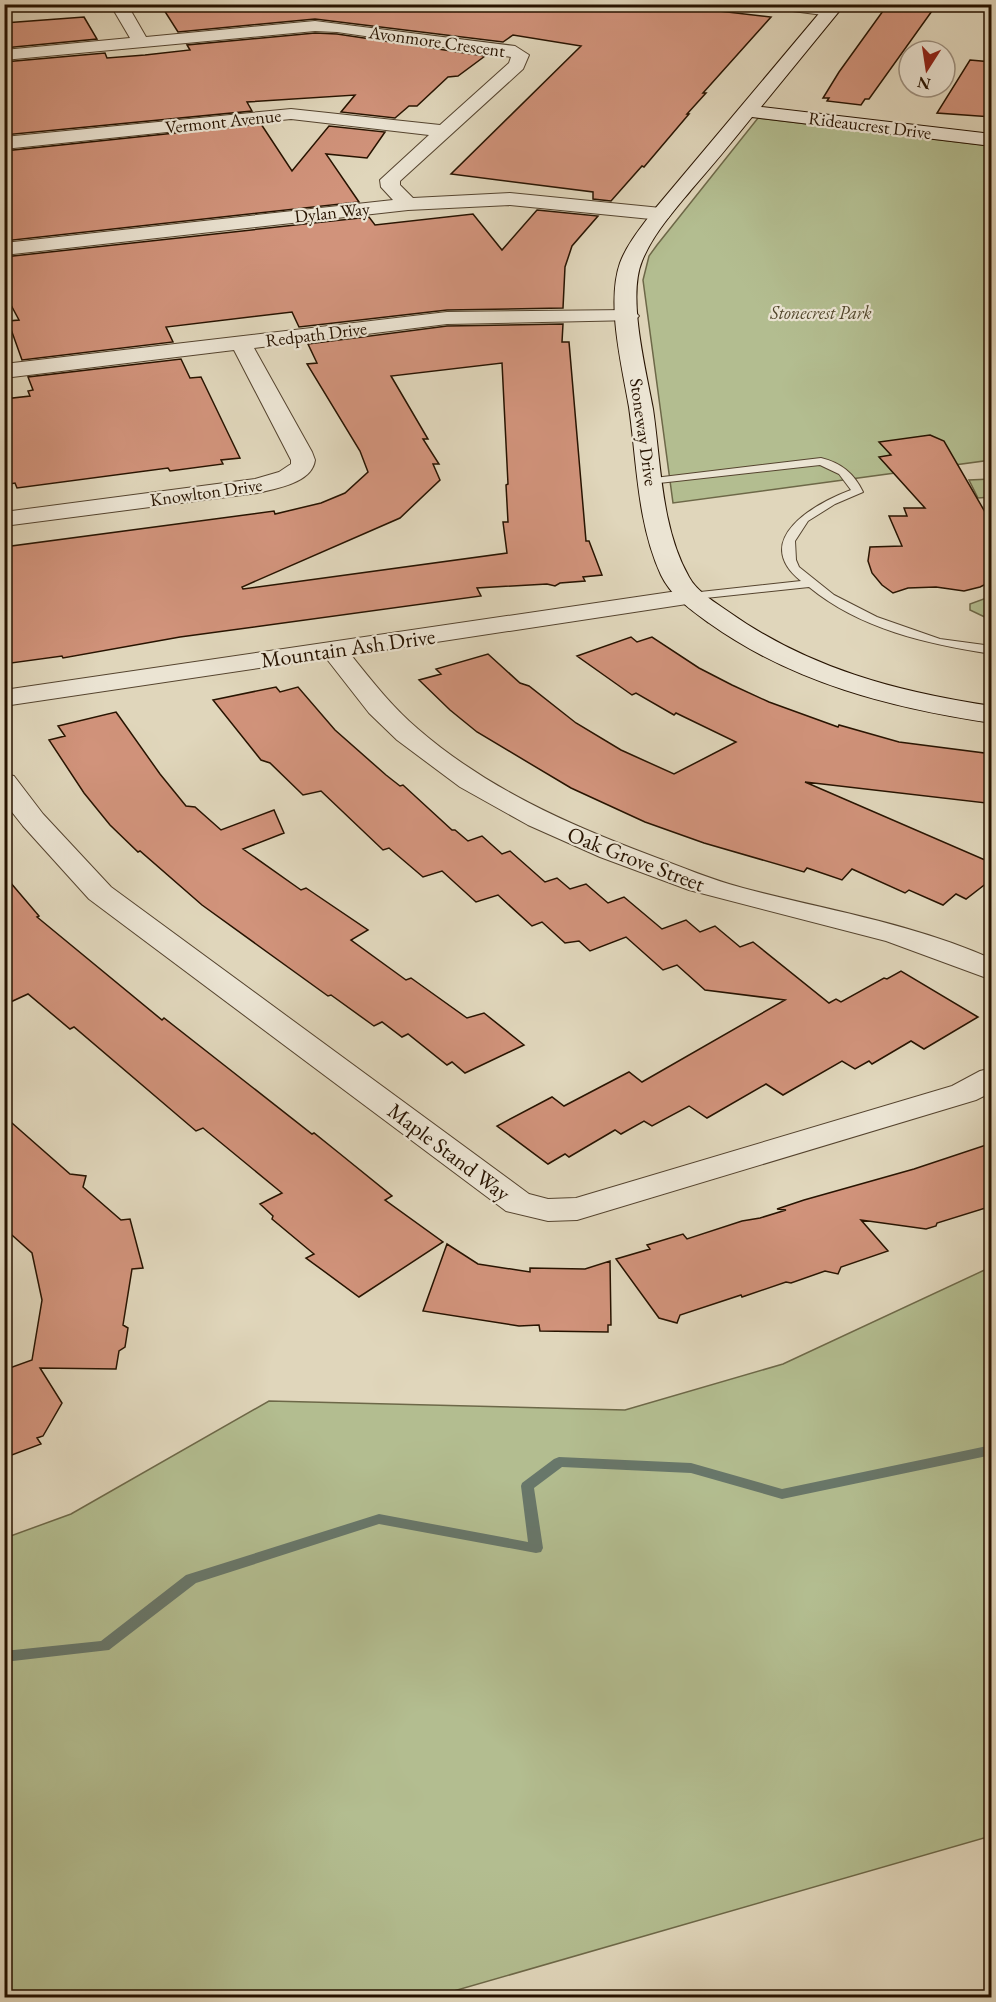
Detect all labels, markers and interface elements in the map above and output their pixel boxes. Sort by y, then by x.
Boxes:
street label: Avonmore Crescent [366,20,507,62]
north arrow [897,39,957,99]
text: N [915,72,933,95]
street label: Vermont Avenue [164,103,282,139]
street label: Rideaucrest Drive [807,106,933,144]
street label: Dylan Way [293,197,371,227]
park label: Stonecrest Park [769,301,872,324]
street label: Redpath Drive [264,316,368,352]
street label: Stoneway Drive [625,377,663,487]
street label: Knowlton Drive [148,473,264,511]
street label: Mountain Ash Drive [259,621,437,675]
street label: Oak Grove Street [563,820,709,898]
street label: Maple Stand Way [382,1096,517,1208]

